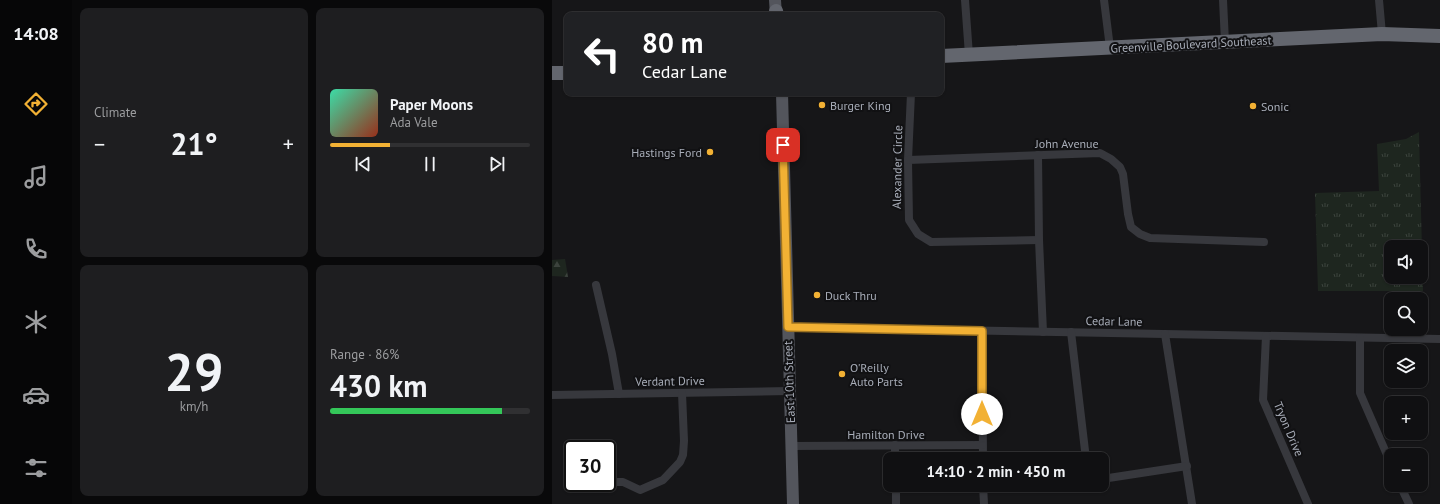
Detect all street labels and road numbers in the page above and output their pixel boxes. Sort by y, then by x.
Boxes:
street label: Greenville Boulevard Southeast [1110,32,1272,56]
street label: Alexander Circle [889,125,905,209]
street label: John Avenue [1034,136,1099,151]
street label: Cedar Lane [1085,313,1143,329]
street label: East 10th Street [780,341,798,423]
street label: Verdant Drive [634,373,705,389]
street label: Tryon Drive [1271,399,1307,459]
street label: Hamilton Drive [847,427,925,442]

